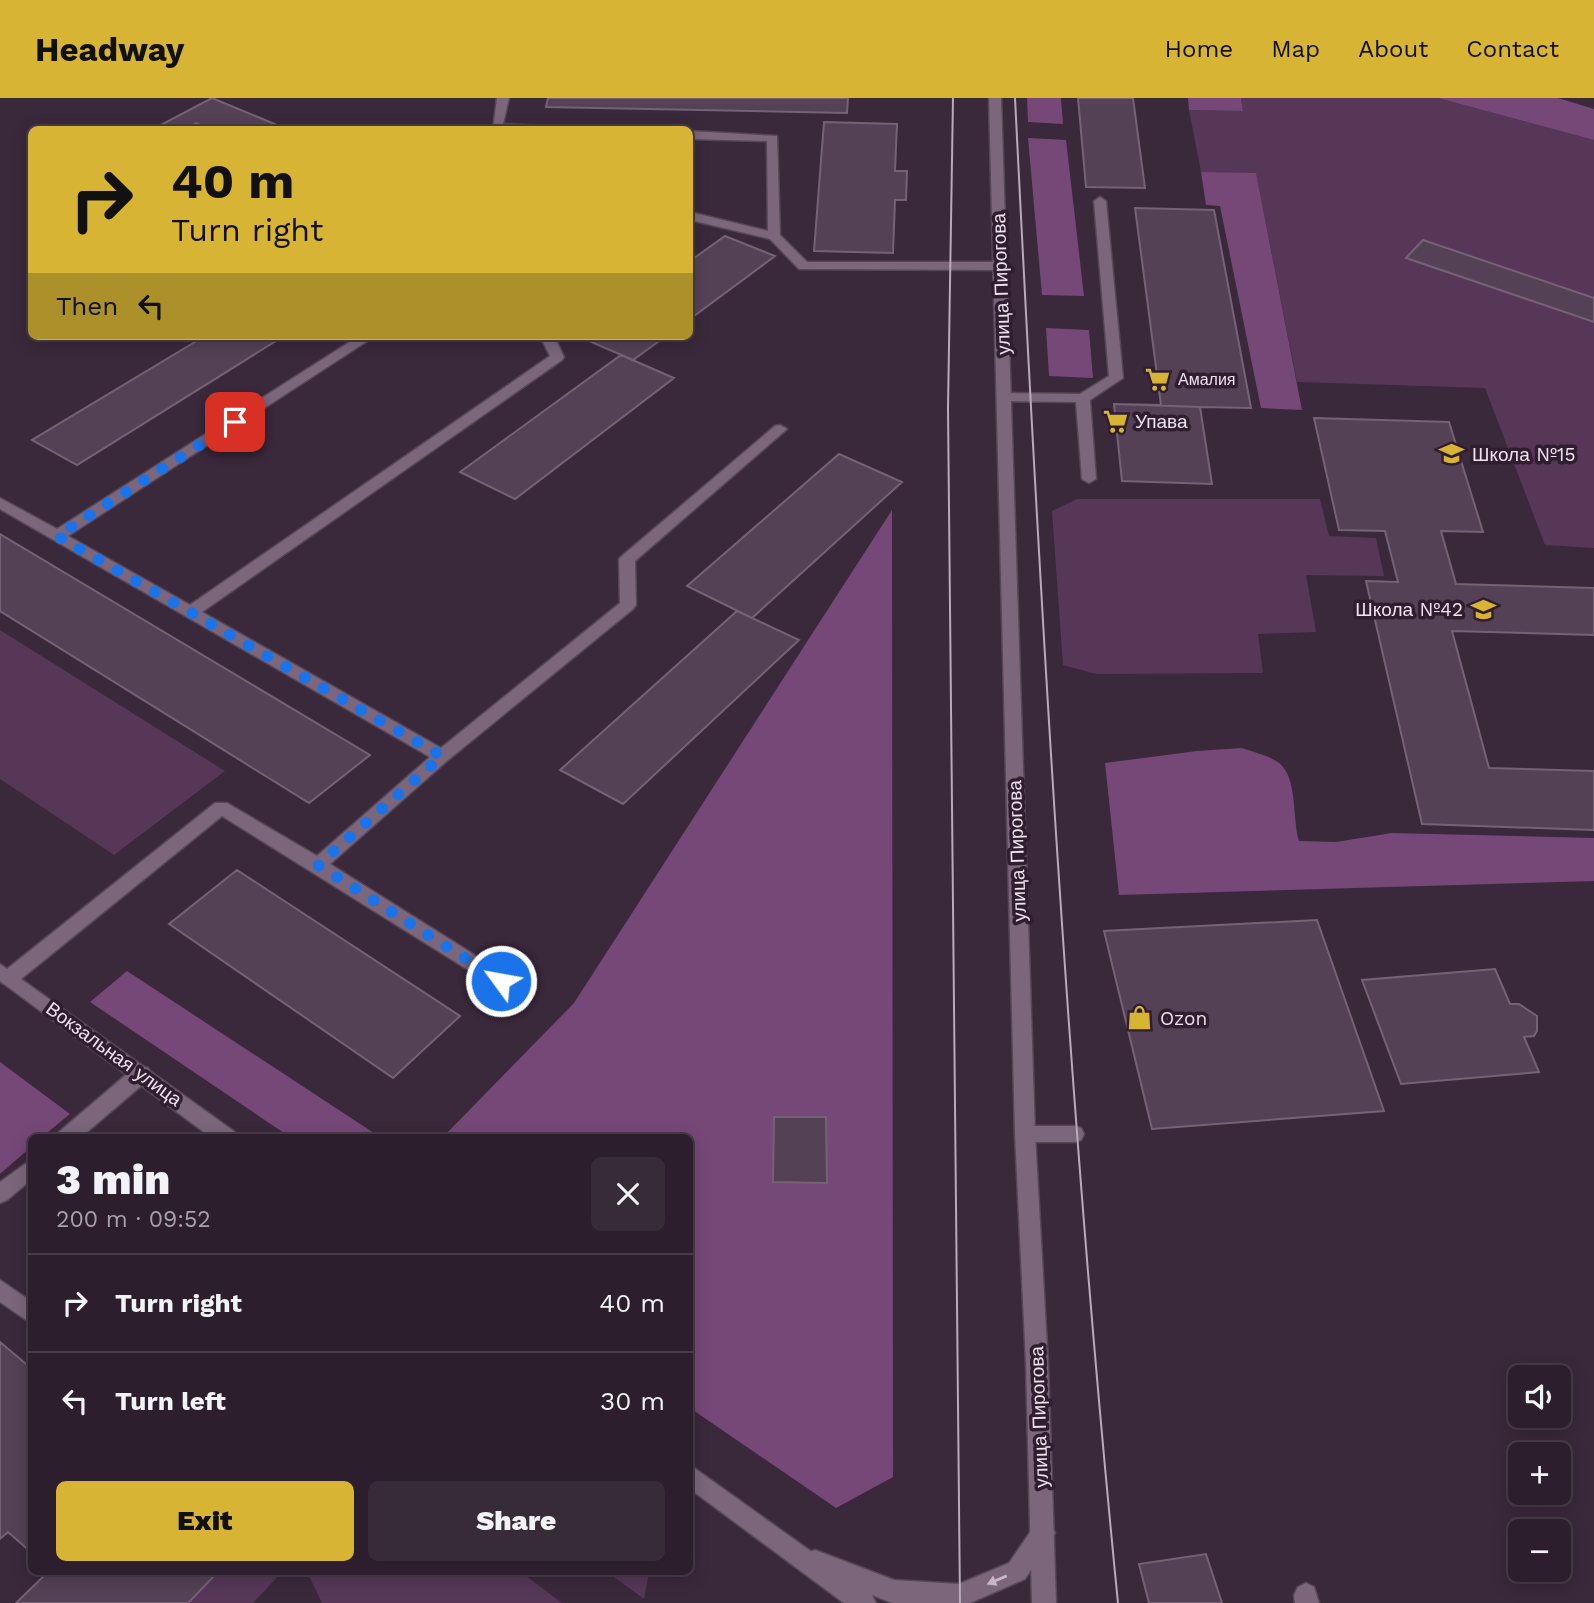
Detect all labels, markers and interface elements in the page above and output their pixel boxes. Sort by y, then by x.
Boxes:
text: Headway [35,30,184,69]
text: Home [1165,35,1233,63]
text: Map [1271,35,1320,63]
text: About [1358,35,1428,63]
text: Contact [1466,35,1559,63]
text: 40 m [171,152,294,210]
icon: right [56,154,147,245]
text: Turn right [171,211,323,249]
street label: улица Пирогова [987,212,1015,355]
icon: left [132,287,170,325]
text: Then [56,291,118,321]
supermarket icon: Амалия [1144,365,1172,393]
place label: Амалия [1178,370,1236,389]
pin [205,392,265,452]
icon: arrive [216,403,254,441]
supermarket icon: Упава [1101,407,1129,435]
place label: Упава [1135,410,1188,433]
school or university icon: Школа №15 [1438,440,1466,468]
place label: Школа №15 [1472,443,1575,466]
school or university icon: Школа №42 [1469,595,1497,623]
place label: Школа №42 [1355,598,1463,621]
street label: улица Пирогова [1003,779,1031,922]
position arrow [464,944,538,1018]
street label: Вокзальная улица [42,997,187,1111]
shop icon: Ozon [1126,1004,1154,1032]
place label: Ozon [1160,1007,1207,1030]
text: 3 min [56,1155,170,1204]
button: close [591,1157,665,1231]
text: 200 m · 09:52 [56,1206,211,1233]
icon: right [56,1284,94,1322]
text: Turn right [115,1288,242,1318]
text: 40 m [599,1288,665,1318]
street label: улица Пирогова [1025,1345,1053,1488]
map controls [1508,1365,1571,1582]
button: sound [1508,1365,1571,1428]
icon: left [56,1382,94,1420]
text: Turn left [115,1386,226,1416]
text: 30 m [600,1386,665,1416]
button: + [1508,1442,1571,1505]
button: Exit [56,1481,354,1561]
button: Share [368,1481,665,1561]
button: − [1508,1519,1571,1582]
one-way arrow [986,1574,1007,1585]

